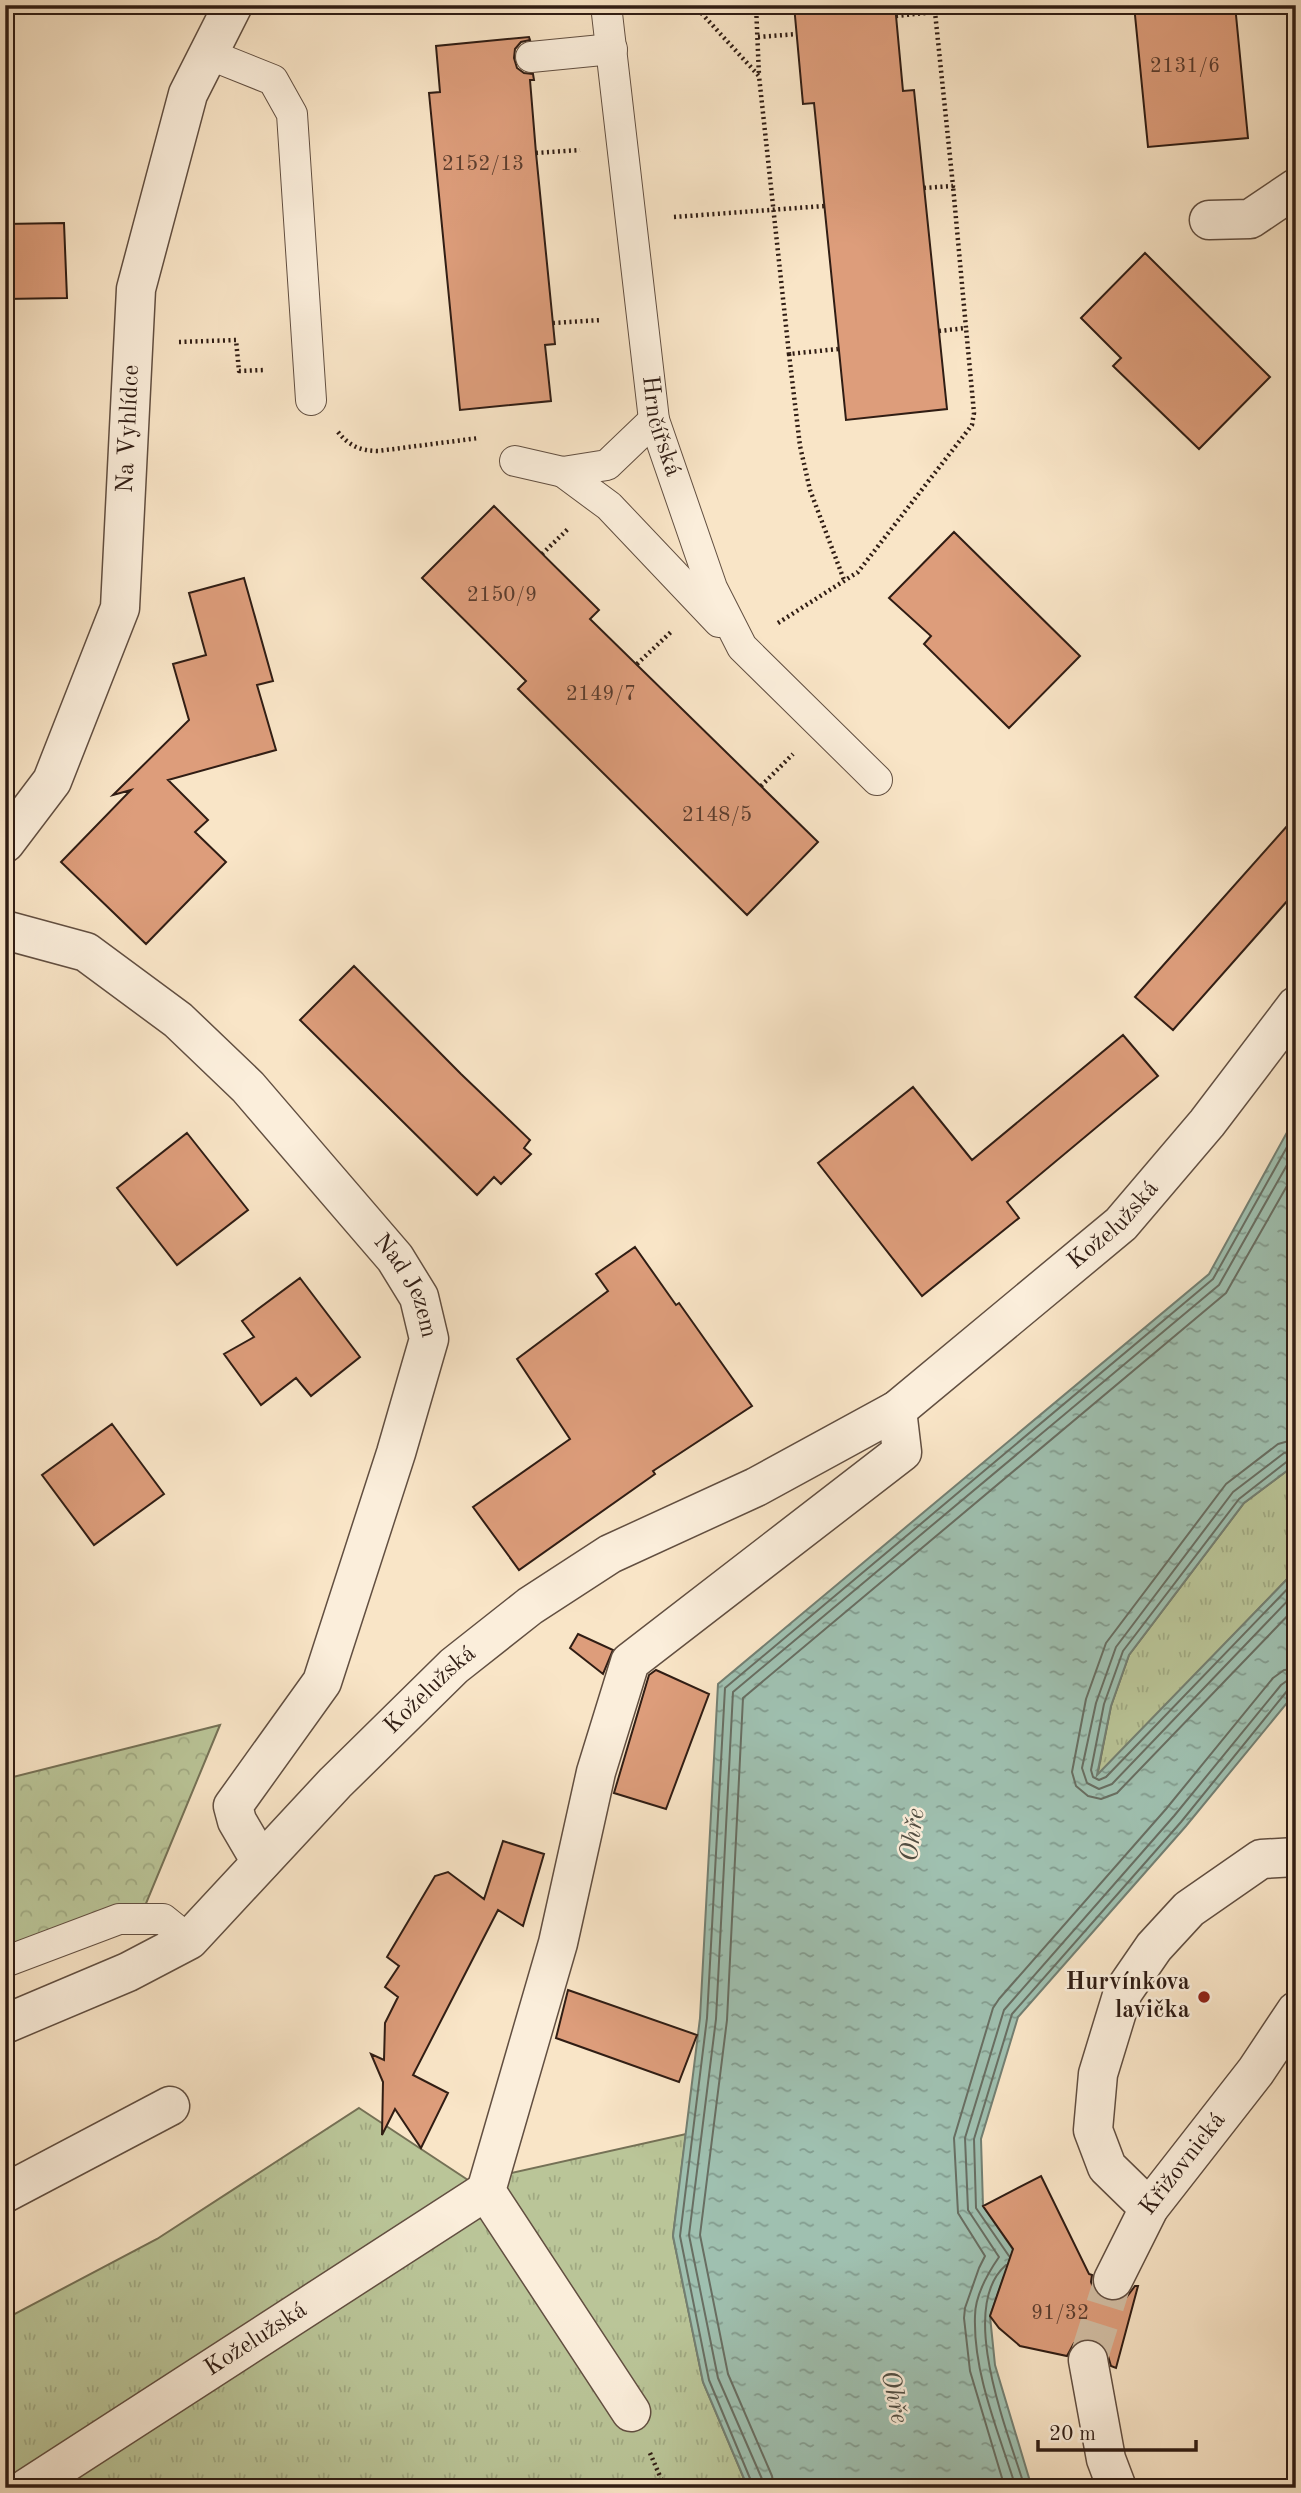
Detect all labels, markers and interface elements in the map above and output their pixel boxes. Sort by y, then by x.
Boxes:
house number: 2131/6 [1150,56,1220,77]
house number: 2152/13 [442,154,524,175]
street label: Na Vyhlídce [114,364,144,494]
street label: Hrnčířská [637,375,685,480]
house number: 2150/9 [467,585,537,606]
house number: 2149/7 [566,684,636,705]
house number: 2148/5 [682,805,752,826]
street label: Koželužská [1064,1177,1164,1274]
street label: Nad Jezem [368,1230,440,1340]
street label: Koželužská [380,1641,481,1739]
water label: Ohře [896,1807,930,1863]
place label: Hurvínkova lavička [1066,1971,1190,2023]
marker: Hurvínkova lavička [1196,1989,1212,2005]
street label: Křižovnická [1136,2108,1231,2220]
street label: Koželužská [201,2298,312,2381]
house number: 91/32 [1031,2303,1089,2324]
water label: Ohře [876,2368,912,2426]
scale bar [1038,2409,1196,2453]
text: 20 m [1049,2424,1096,2445]

